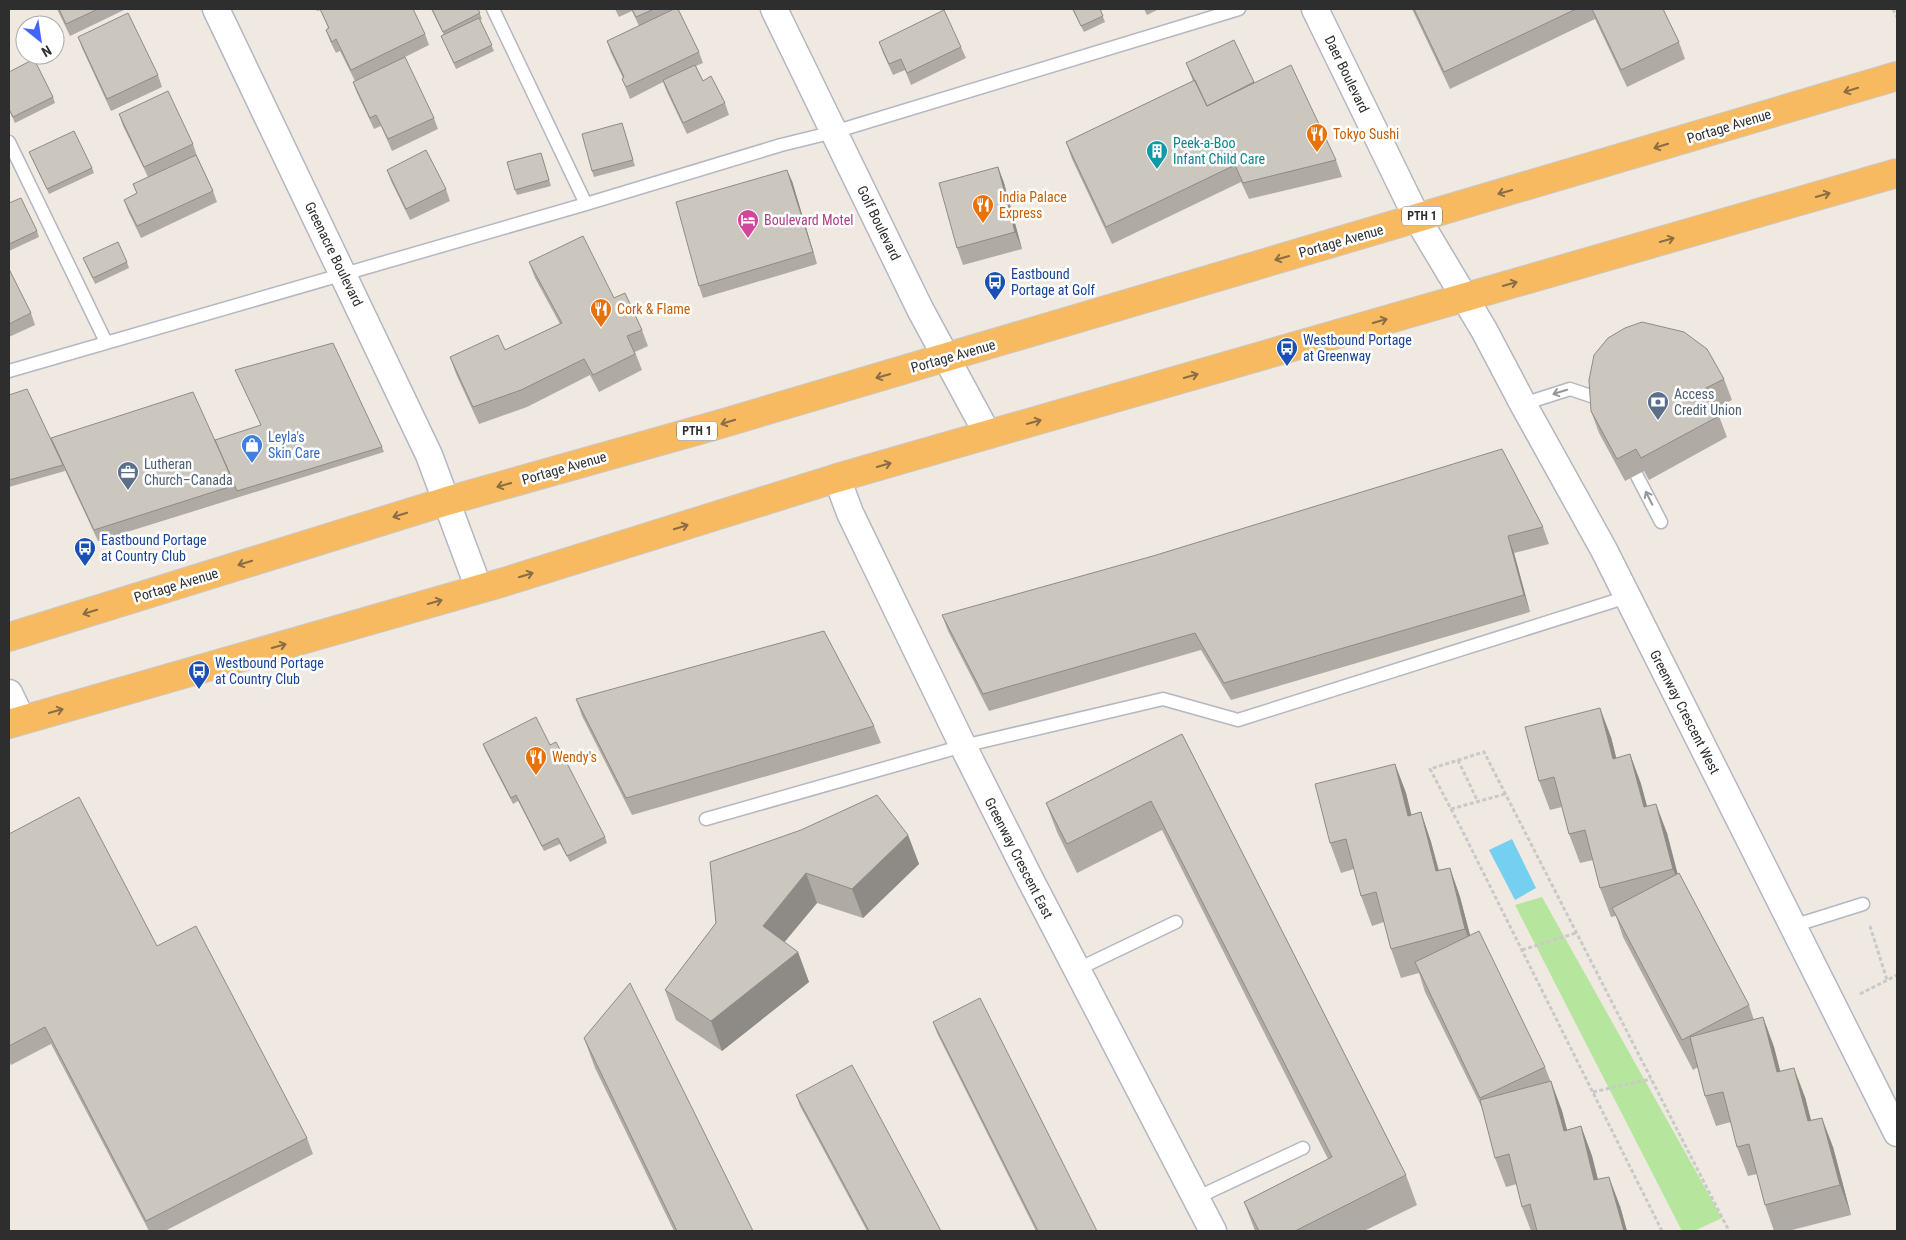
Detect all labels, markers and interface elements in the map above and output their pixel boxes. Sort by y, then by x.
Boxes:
north arrow [15,15,65,65]
street label: Daer Boulevard [1321,33,1373,115]
text: N [39,42,54,60]
one-way arrow [1843,85,1859,95]
street label: Portage Avenue [1685,105,1773,146]
restaurant icon: Tokyo Sushi [1305,122,1329,153]
place label: Tokyo Sushi [1333,126,1399,142]
place label: Peek-a-Boo Infant Child Care [1173,135,1266,167]
building icon: Peek-a-Boo Infant Child Care [1145,139,1169,170]
one-way arrow [1654,141,1670,151]
street label: Golf Boulevard [854,183,904,263]
one-way arrow [1498,187,1514,197]
place label: India Palace Express [999,189,1067,221]
one-way arrow [1814,189,1830,199]
restaurant icon: India Palace Express [971,193,995,224]
street label: Greenacre Boulevard [302,199,366,309]
road number: PTH 1 [1402,207,1442,226]
hotel icon: Boulevard Motel [736,208,760,239]
place label: Boulevard Motel [764,212,854,228]
street label: Portage Avenue [1297,221,1386,261]
one-way arrow [1658,235,1674,244]
one-way arrow [1275,254,1291,264]
place label: Eastbound Portage at Golf [1011,266,1095,298]
bus stop icon: Eastbound Portage at Golf [983,270,1007,301]
one-way arrow [1502,279,1518,288]
restaurant icon: Cork & Flame [589,297,613,328]
place label: Cork & Flame [617,301,691,317]
one-way arrow [1372,316,1388,326]
place label: Westbound Portage at Greenway [1303,332,1412,364]
street label: Portage Avenue [909,336,998,376]
bus stop icon: Westbound Portage at Greenway [1275,336,1299,367]
one-way arrow [876,371,892,381]
one-way arrow [1182,371,1198,381]
place label: Access Credit Union [1674,386,1742,418]
one-way arrow [1552,388,1568,398]
bank icon: Access Credit Union [1646,390,1670,421]
one-way arrow [1026,416,1042,426]
one-way arrow [720,418,736,428]
road number: PTH 1 [677,422,717,441]
place label: Leyla's Skin Care [268,429,321,461]
shop icon: Leyla's Skin Care [240,433,264,464]
street label: Portage Avenue [520,448,609,488]
place label: Lutheran Church–Canada [144,456,233,488]
office icon: Lutheran Church–Canada [116,460,140,491]
one-way arrow [876,460,892,469]
one-way arrow [496,480,512,490]
one-way arrow [1643,491,1653,506]
one-way arrow [393,511,409,520]
one-way arrow [672,521,688,531]
place label: Eastbound Portage at Country Club [101,532,207,564]
bus stop icon: Eastbound Portage at Country Club [73,536,97,567]
one-way arrow [237,559,253,569]
street label: Portage Avenue [132,564,220,605]
one-way arrow [517,570,533,579]
one-way arrow [427,596,443,606]
one-way arrow [82,607,98,617]
one-way arrow [271,641,287,651]
street label: Greenway Crescent West [1647,647,1723,777]
place label: Westbound Portage at Country Club [215,655,324,687]
bus stop icon: Westbound Portage at Country Club [187,659,211,690]
one-way arrow [47,705,63,715]
restaurant icon: Wendy's [524,745,548,776]
place label: Wendy's [552,749,597,765]
street label: Greenway Crescent East [982,795,1056,921]

